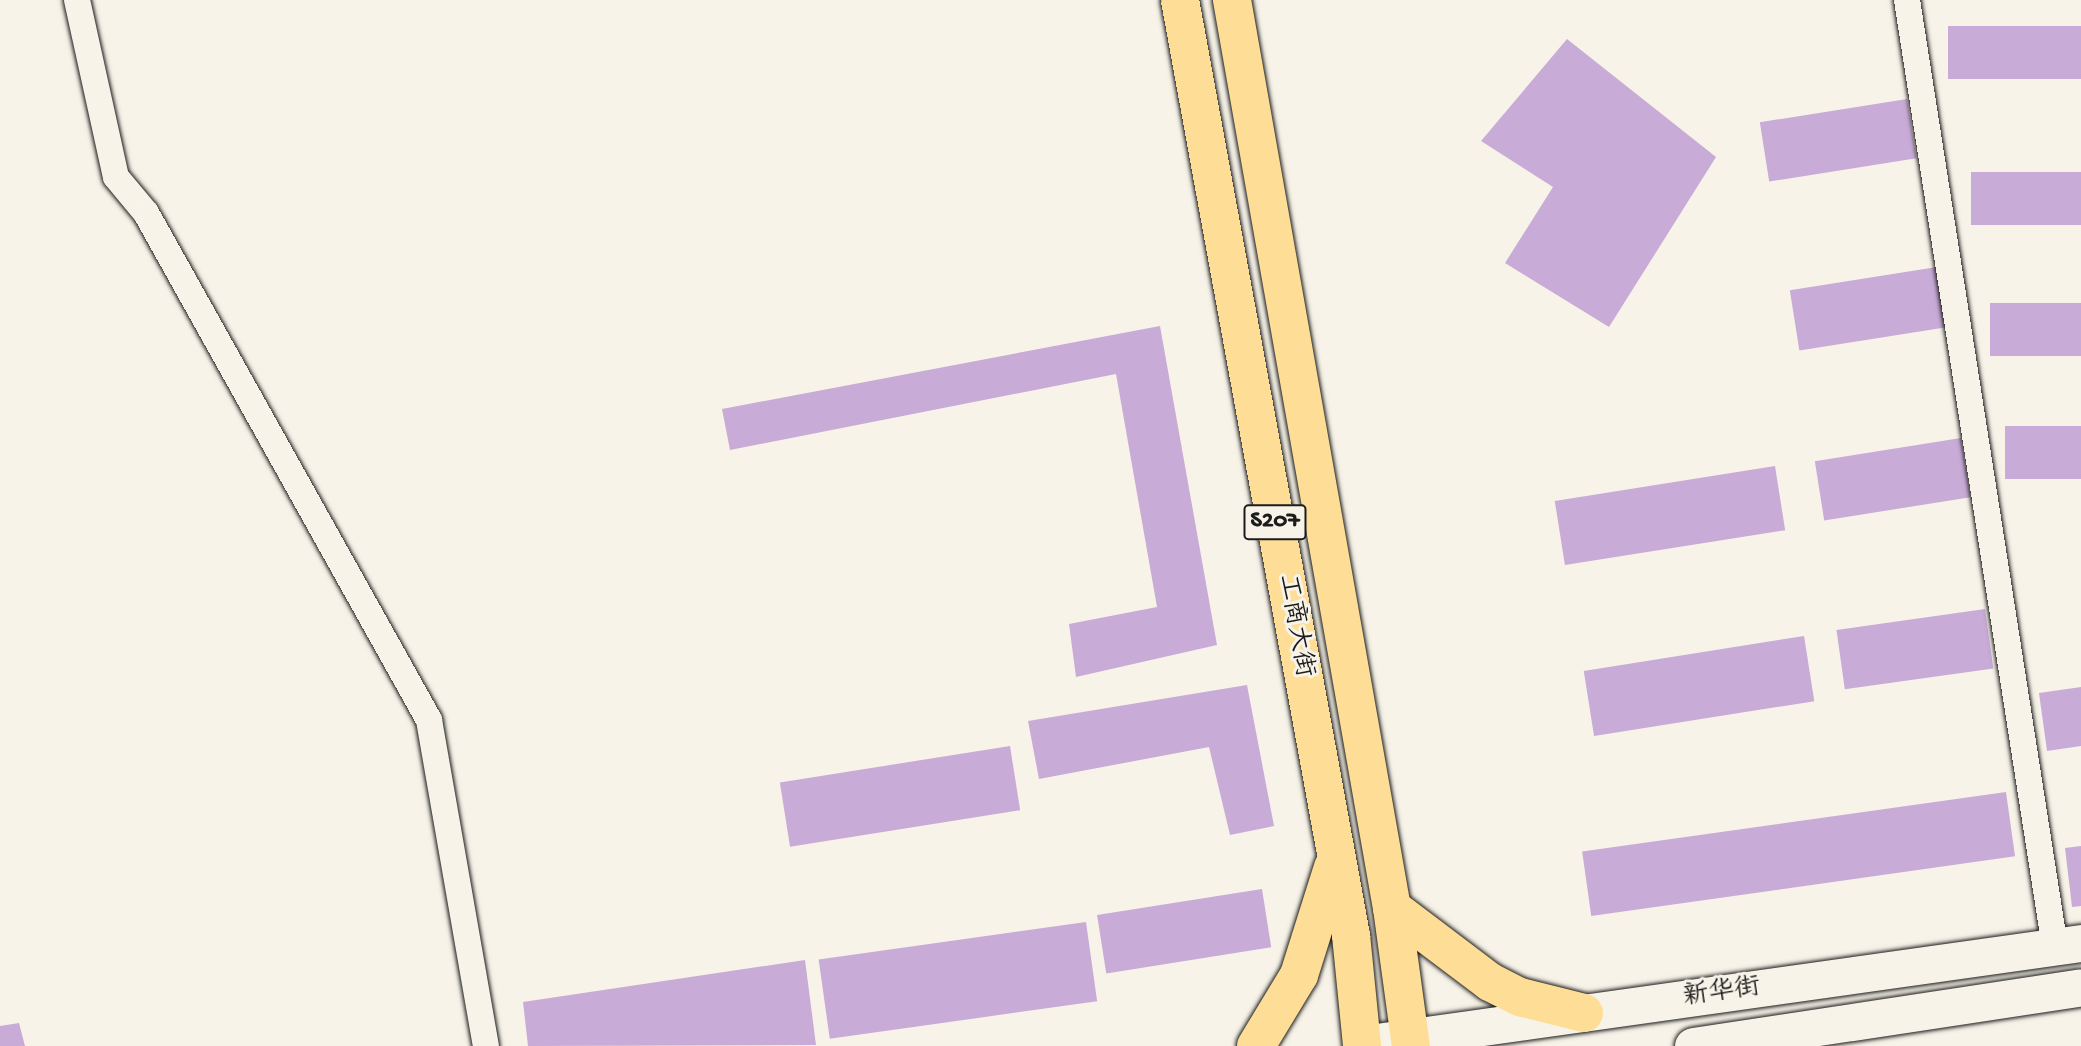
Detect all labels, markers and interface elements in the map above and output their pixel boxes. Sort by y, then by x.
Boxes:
road number: S207 [1242,502,1308,542]
street label: 工商大街 [1270,572,1318,680]
street label: 新华街 [1681,973,1763,1015]

